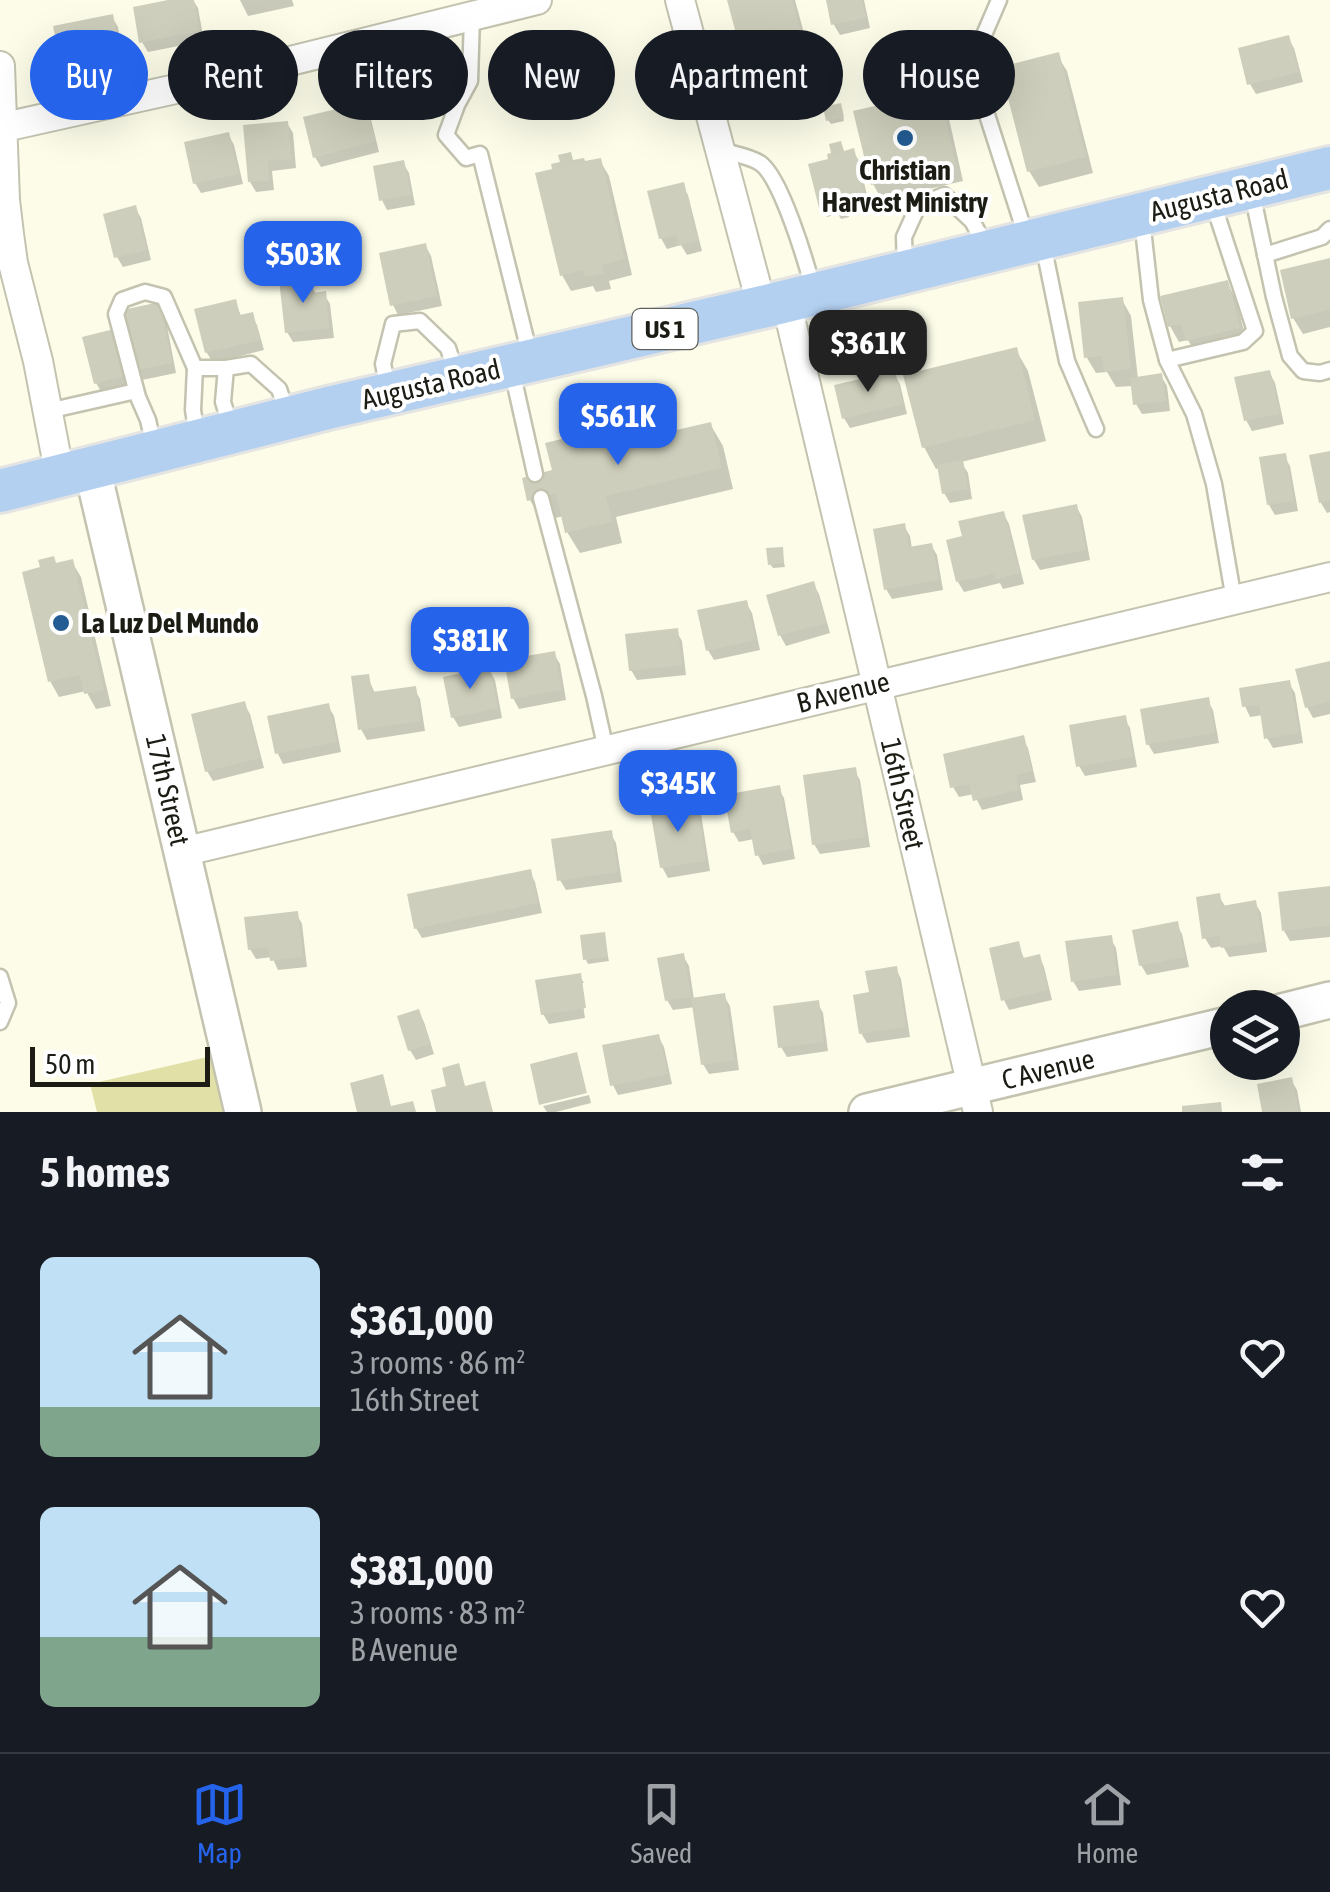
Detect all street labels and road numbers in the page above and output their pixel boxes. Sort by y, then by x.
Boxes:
street label: Augusta Road [1147,162,1291,228]
road number: US 1 [632,309,698,349]
street label: Augusta Road [359,353,503,415]
street label: B Avenue [793,665,893,719]
street label: 17th Street [140,731,196,849]
street label: 16th Street [875,735,931,853]
street label: C Avenue [999,1042,1097,1096]

